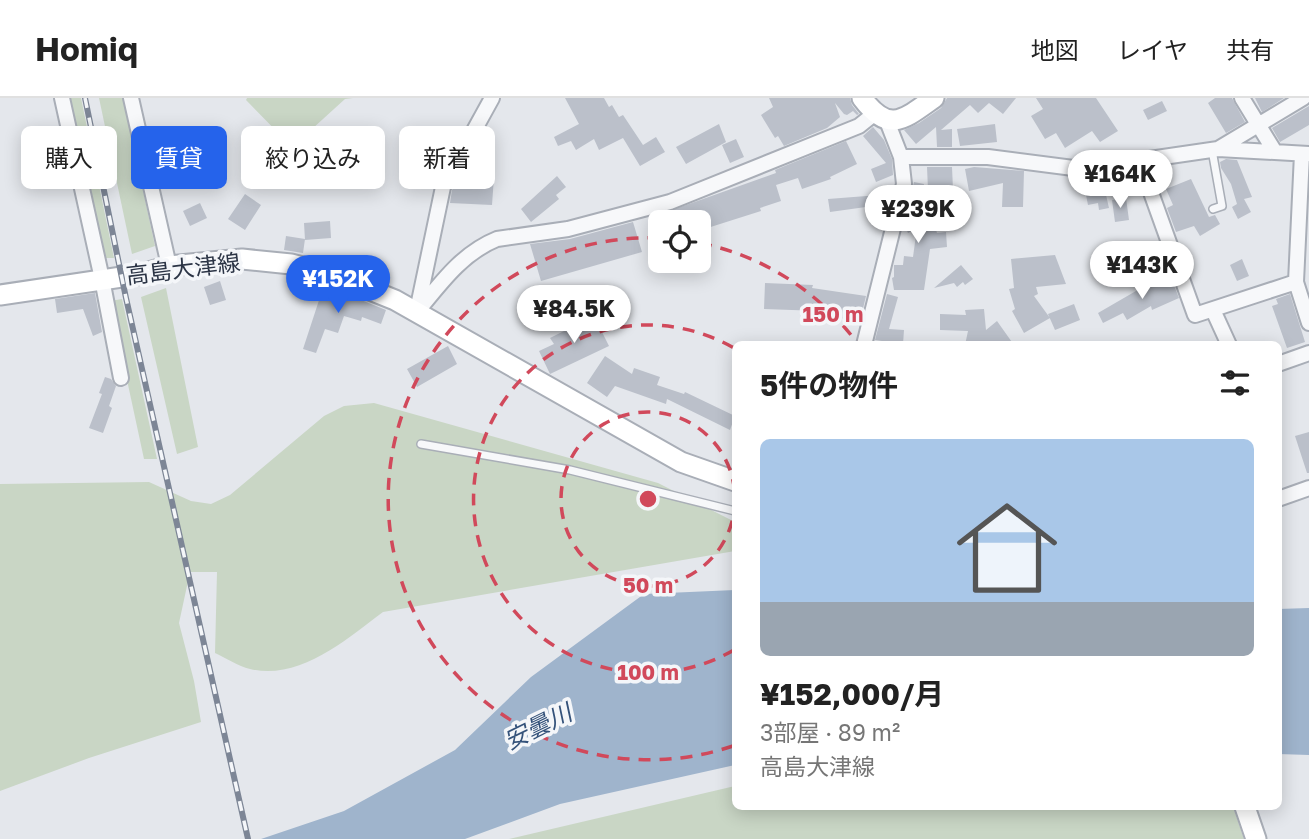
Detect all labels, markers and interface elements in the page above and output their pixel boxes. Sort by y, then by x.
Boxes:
text: Homiq [35,29,138,68]
text: 地図 [1031,35,1079,64]
text: レイヤ [1117,35,1188,64]
text: 共有 [1226,35,1274,64]
chip: 購入 [21,126,117,189]
chip: 賃貸 [131,126,227,189]
chip: 絞り込み [241,126,385,189]
chip: 新着 [399,126,495,189]
pin: ¥164K [1071,150,1169,210]
text: ¥164K [1084,159,1156,187]
pin: ¥239K [869,186,967,245]
text: ¥239K [881,194,955,222]
map controls [648,210,711,273]
button: locate [648,210,711,273]
pin: ¥143K [1093,242,1191,301]
street label: 高島大津線 [124,247,242,289]
text: ¥143K [1106,250,1178,278]
pin: ¥152K [289,256,387,315]
text: ¥152K [302,264,374,292]
pin: ¥84.5K [517,286,631,345]
text: ¥84.5K [533,294,615,322]
text: 150 m [803,301,863,327]
icon: filters [1216,364,1254,402]
text: 5件の物件 [760,367,898,403]
icon: home [944,485,1070,611]
centre of rings [636,487,660,511]
text: 50 m [623,572,673,598]
text: 100 m [617,659,679,685]
text: ¥152,000/月 [760,676,944,712]
water label: 安曇川 [499,696,579,754]
text: 3部屋 · 89 m² [760,718,900,746]
text: 高島大津線 [760,752,875,780]

